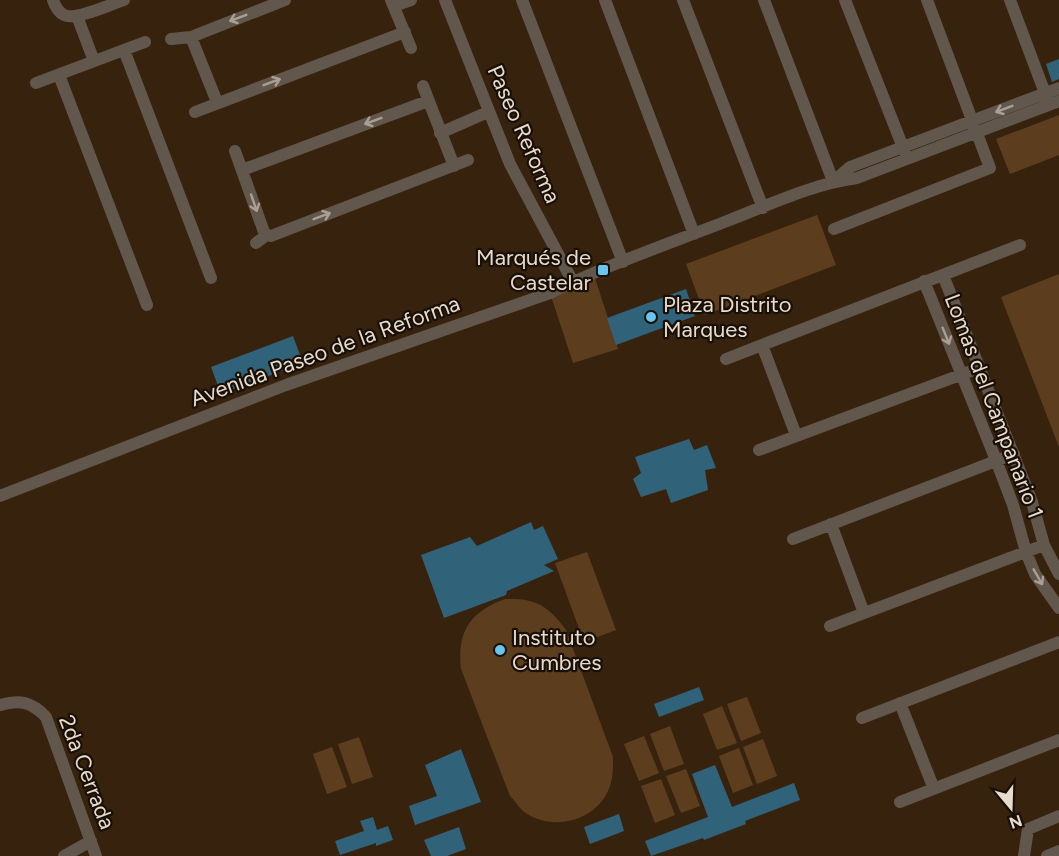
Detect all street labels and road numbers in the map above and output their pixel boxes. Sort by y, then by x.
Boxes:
street label: Paseo Reforma [482,61,566,207]
street label: Avenida Paseo de la Reforma [187,290,463,412]
street label: Lomas del Campanario 1 [939,290,1049,522]
street label: 2da Cerrada [53,711,121,833]

